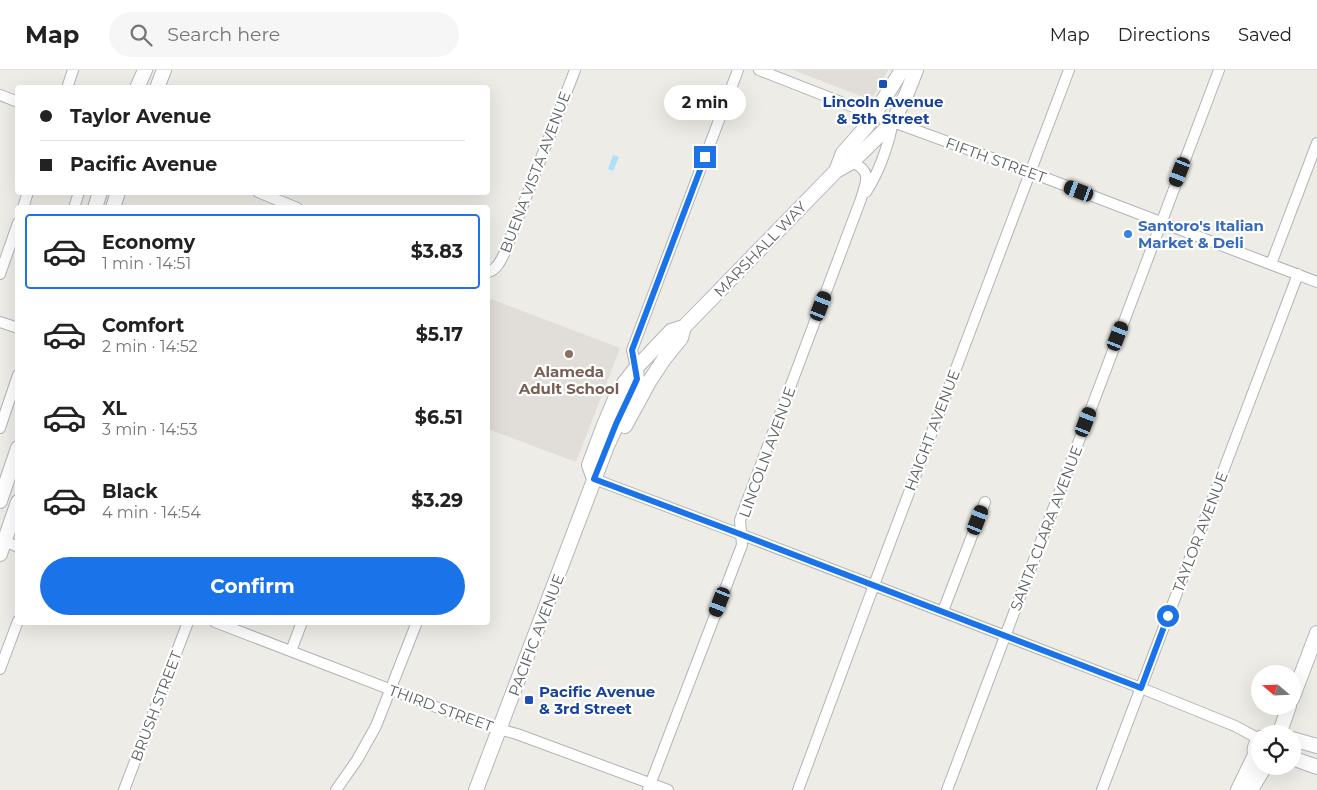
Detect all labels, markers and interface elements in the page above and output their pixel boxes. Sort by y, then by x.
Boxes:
search box [109,12,459,57]
text: Map [25,20,79,49]
icon: search [127,21,155,49]
text: Search here [167,23,280,46]
text: Map [1050,24,1090,46]
text: Directions [1118,24,1210,46]
text: Saved [1238,24,1292,46]
marker: Lincoln Avenue & 5th Street [877,78,889,90]
callout: 2 min [664,84,746,119]
street label: BUENA VISTA AVENUE [495,89,575,255]
place label: Lincoln Avenue & 5th Street [822,92,944,128]
text: 2 min [682,93,728,112]
text: Taylor Avenue [70,105,211,128]
street label: FIFTH STREET [943,133,1049,187]
route end [694,146,716,168]
text: Pacific Avenue [70,153,217,176]
car [1167,155,1192,189]
car [1062,179,1095,203]
street label: MARSHALL WAY [710,197,811,301]
place label: Santoro's Italian Market & Deli [1138,216,1264,252]
marker: Santoro's Italian Market & Deli [1122,228,1134,240]
icon: car [42,229,87,274]
text: Economy [102,231,195,254]
text: $3.83 [411,240,463,263]
text: 1 min · 14:51 [102,254,191,273]
car [808,289,833,323]
icon: car [42,312,87,357]
text: Comfort [102,314,184,337]
car [1105,319,1130,353]
text: $5.17 [416,323,463,346]
text: 2 min · 14:52 [102,337,198,356]
marker: Alameda Adult School [563,348,575,360]
place label: Alameda Adult School [518,362,619,398]
street label: HAIGHT AVENUE [900,367,964,493]
street label: LINCOLN AVENUE [735,384,799,520]
icon: car [42,395,87,440]
text: XL [102,397,127,420]
car [1073,405,1098,439]
text: $6.51 [415,406,463,429]
text: 3 min · 14:53 [102,420,198,439]
street label: SANTA CLARA AVENUE [1006,443,1086,613]
street label: TAYLOR AVENUE [1168,469,1232,595]
icon: car [42,478,87,523]
text: Black [102,480,158,503]
text: $3.29 [411,489,463,512]
text: 4 min · 14:54 [102,503,201,522]
car [965,503,990,537]
button: Confirm [40,557,465,615]
street label: PACIFIC AVENUE [504,571,568,699]
car [707,585,732,619]
route start [1157,605,1179,627]
street label: BRUSH STREET [126,648,186,764]
north arrow [1251,665,1301,715]
map controls [1251,665,1301,775]
street label: THIRD STREET [386,680,496,736]
place label: Pacific Avenue & 3rd Street [539,682,655,718]
marker: Pacific Avenue & 3rd Street [523,694,535,706]
button: locate [1251,725,1301,775]

